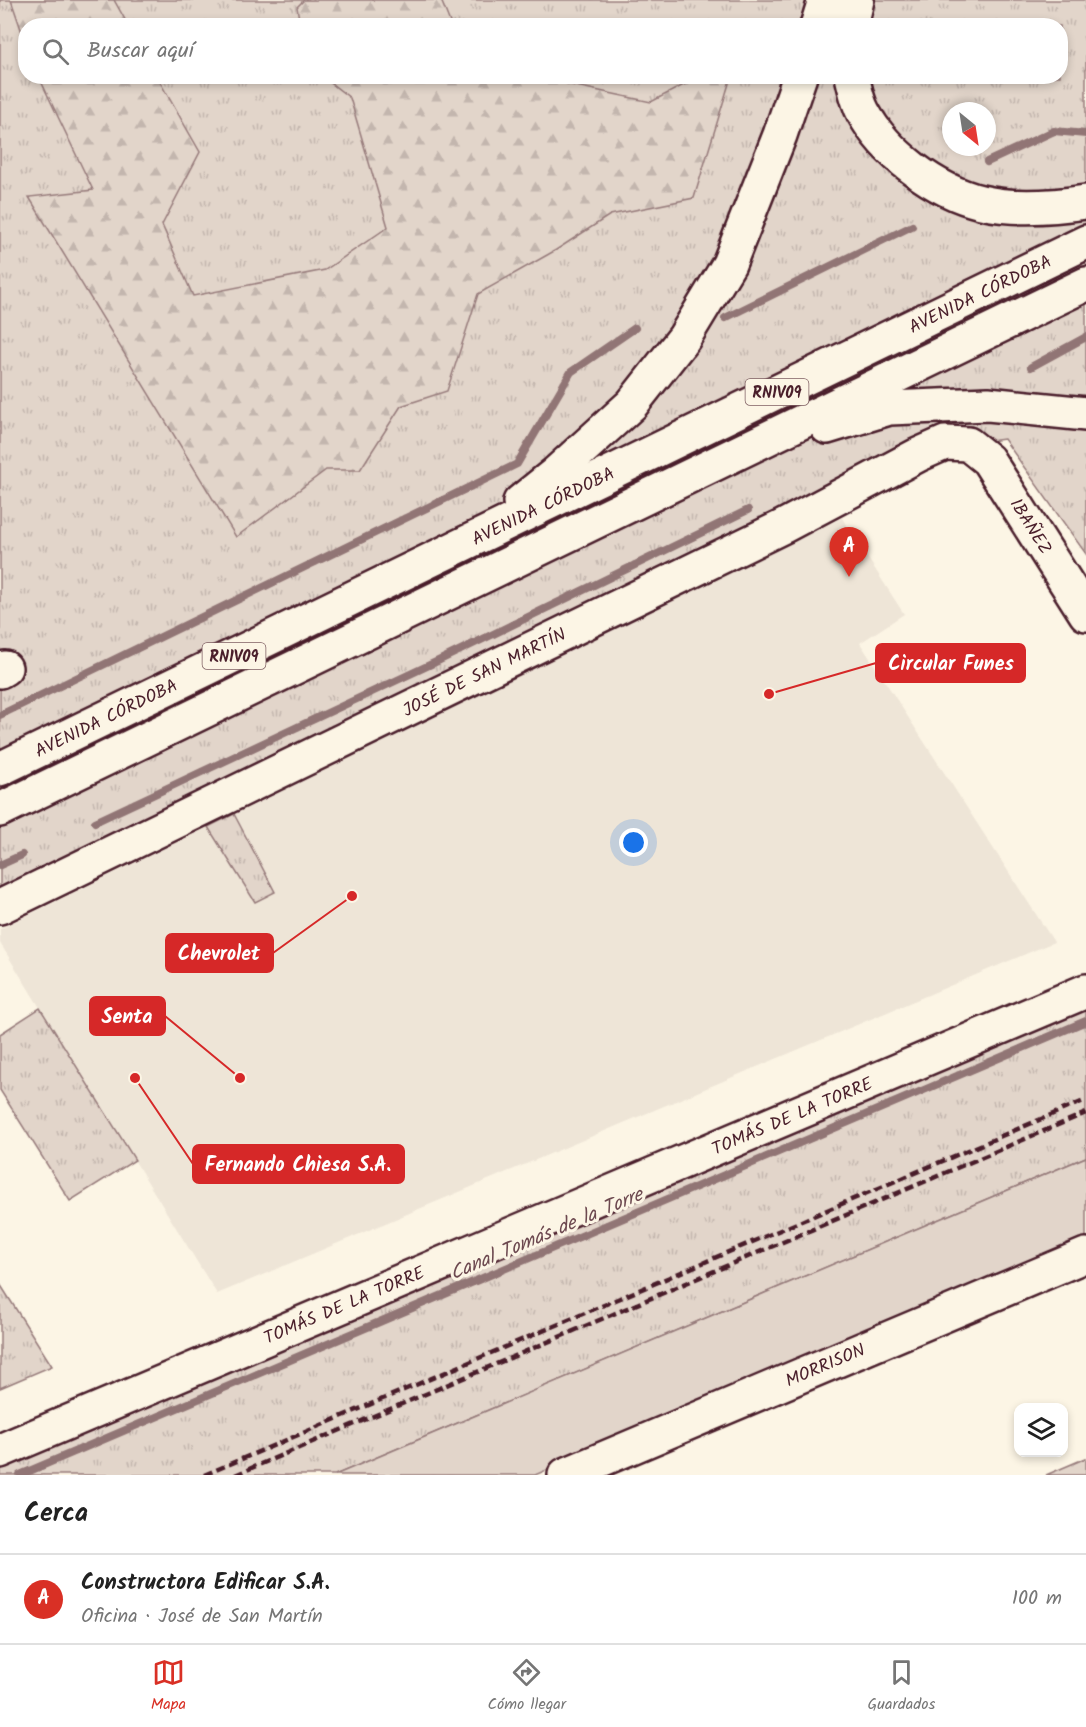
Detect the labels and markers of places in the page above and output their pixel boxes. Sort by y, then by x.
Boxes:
pin: A [830,528,868,577]
callout: Circular Funes [876,644,1025,682]
callout: Chevrolet [166,934,273,972]
callout: Senta [90,997,165,1035]
callout: Fernando Chiesa S.A. [193,1145,404,1183]

